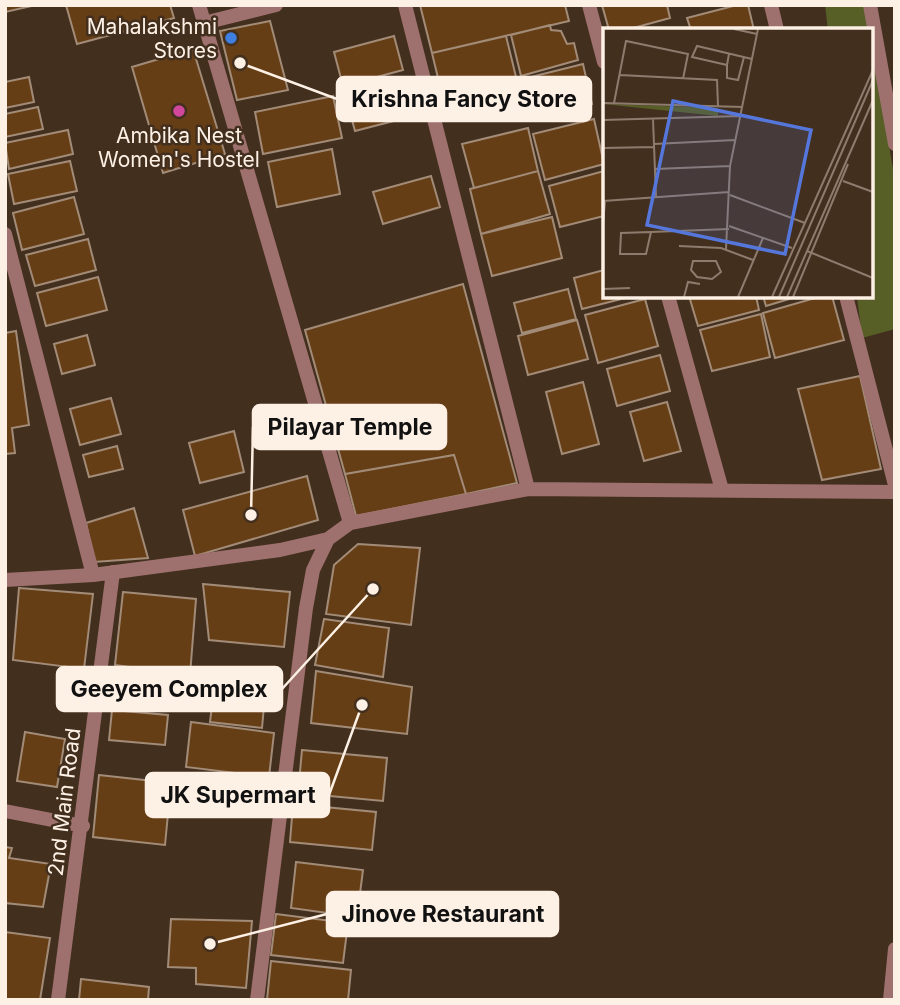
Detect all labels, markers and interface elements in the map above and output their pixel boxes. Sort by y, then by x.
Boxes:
place label: Mahalakshmi Stores [87,14,217,63]
inset map [603,28,872,298]
marker: Mahalakshmi Stores [223,30,239,46]
callout: Krishna Fancy Store [337,77,591,121]
text: Krishna Fancy Store [351,85,577,113]
marker: Ambika Nest Women's Hostel [171,103,187,119]
place label: Ambika Nest Women's Hostel [98,123,260,172]
callout: Pilayar Temple [253,405,446,449]
text: Pilayar Temple [268,413,432,441]
callout: Geeyem Complex [57,667,282,711]
text: Geeyem Complex [70,675,268,703]
street label: 2nd Main Road [43,727,85,877]
callout: JK Supermart [146,773,329,817]
text: JK Supermart [160,781,316,809]
callout: Jinove Restaurant [327,892,558,936]
text: Jinove Restaurant [342,900,545,928]

